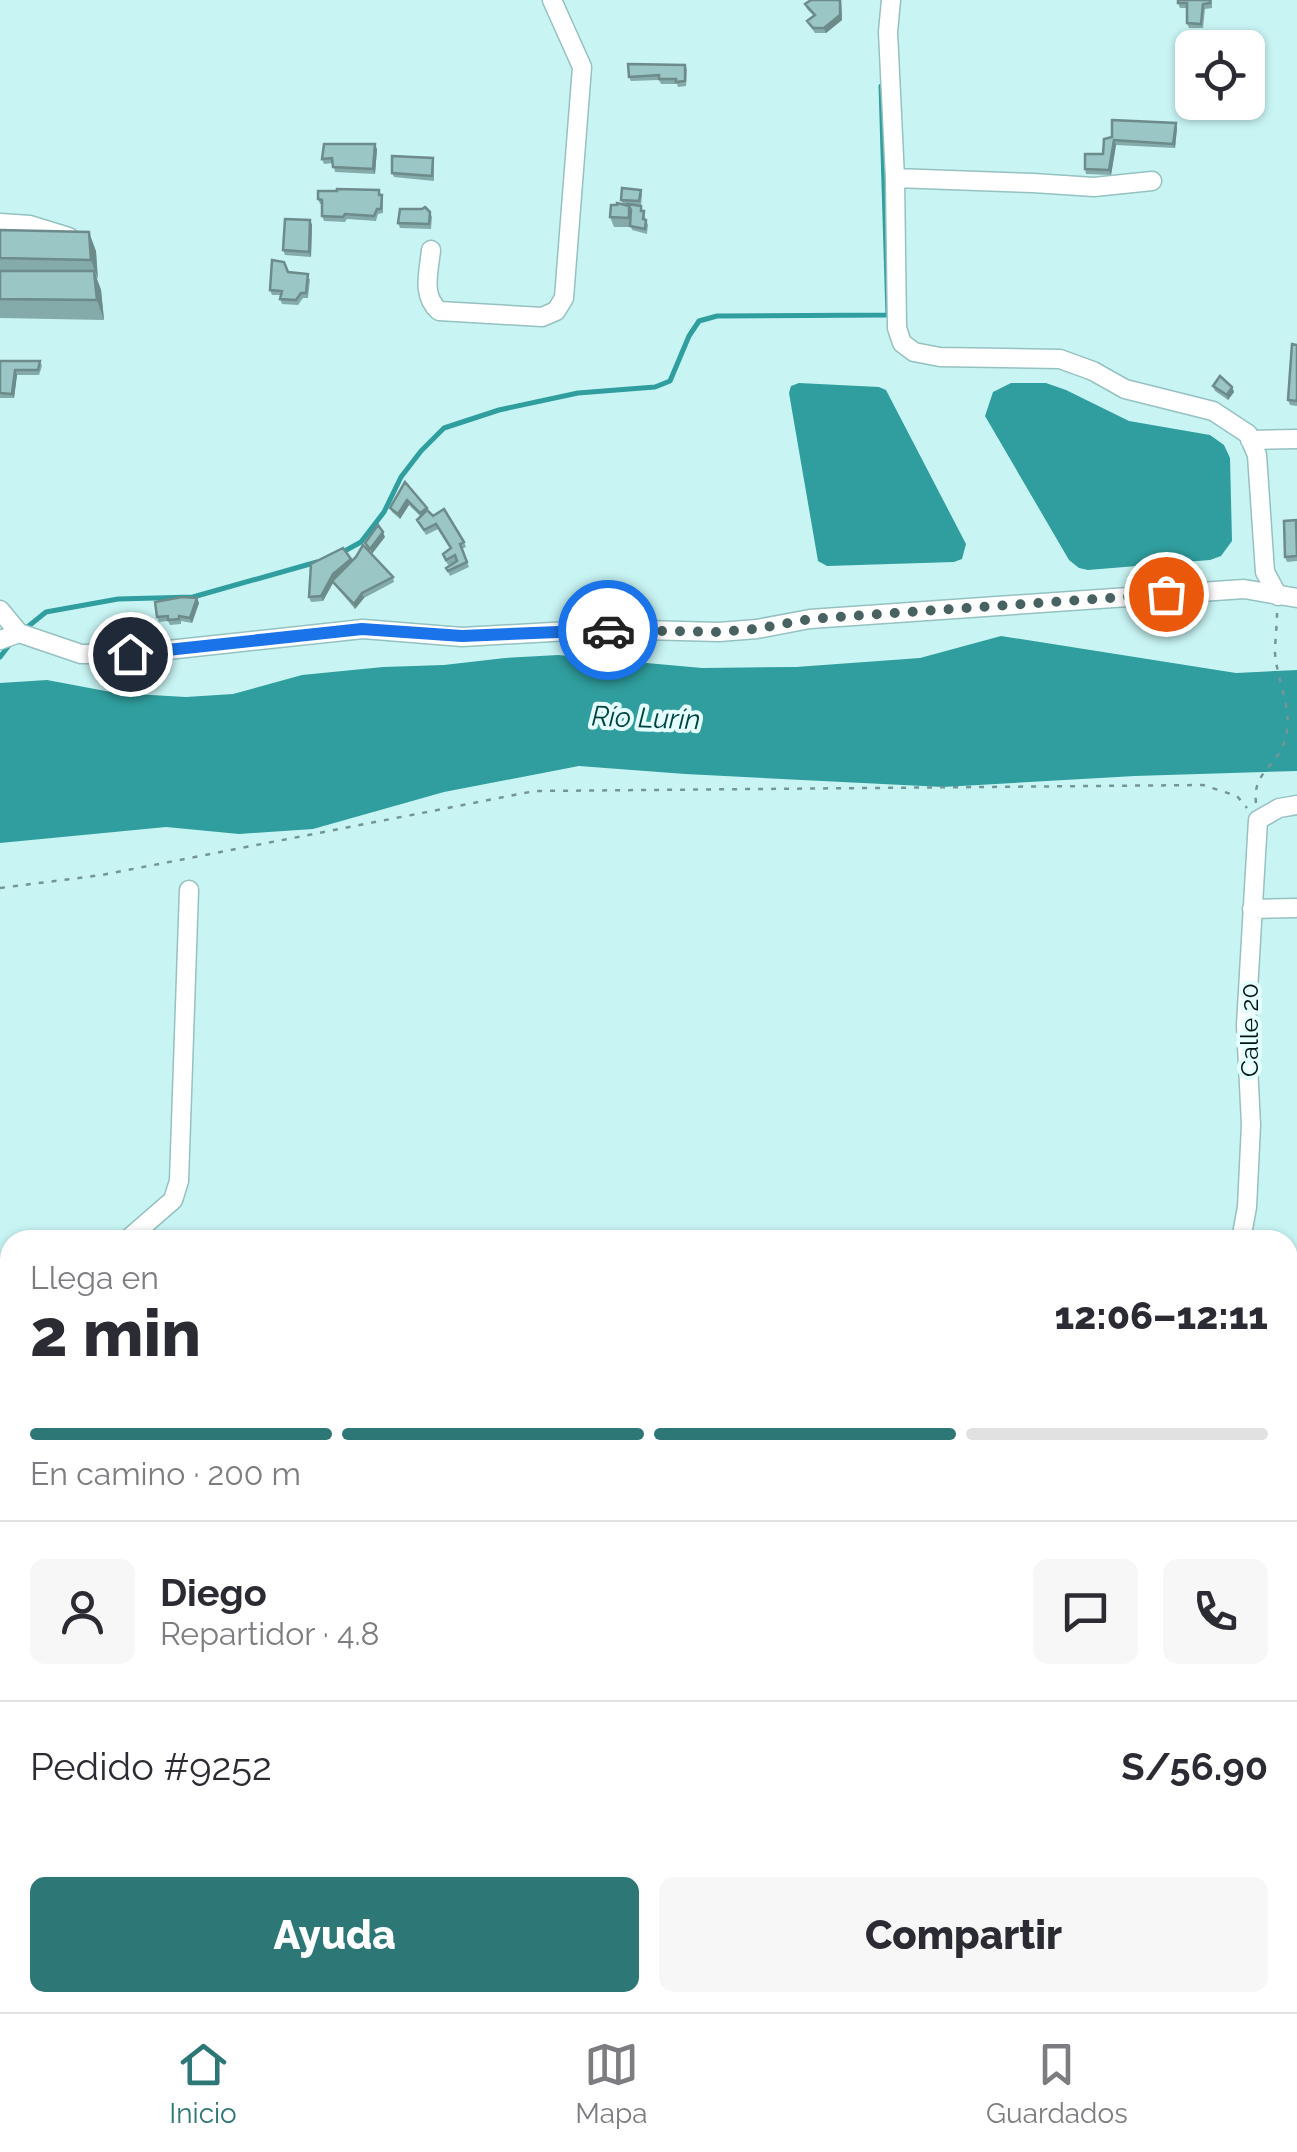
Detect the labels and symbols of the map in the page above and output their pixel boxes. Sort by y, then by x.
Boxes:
pin [1124,552,1209,637]
courier [558,580,658,680]
pin [88,612,173,697]
water label: Río Lurín [591,700,701,736]
street label: Calle 20 [1234,983,1264,1077]

